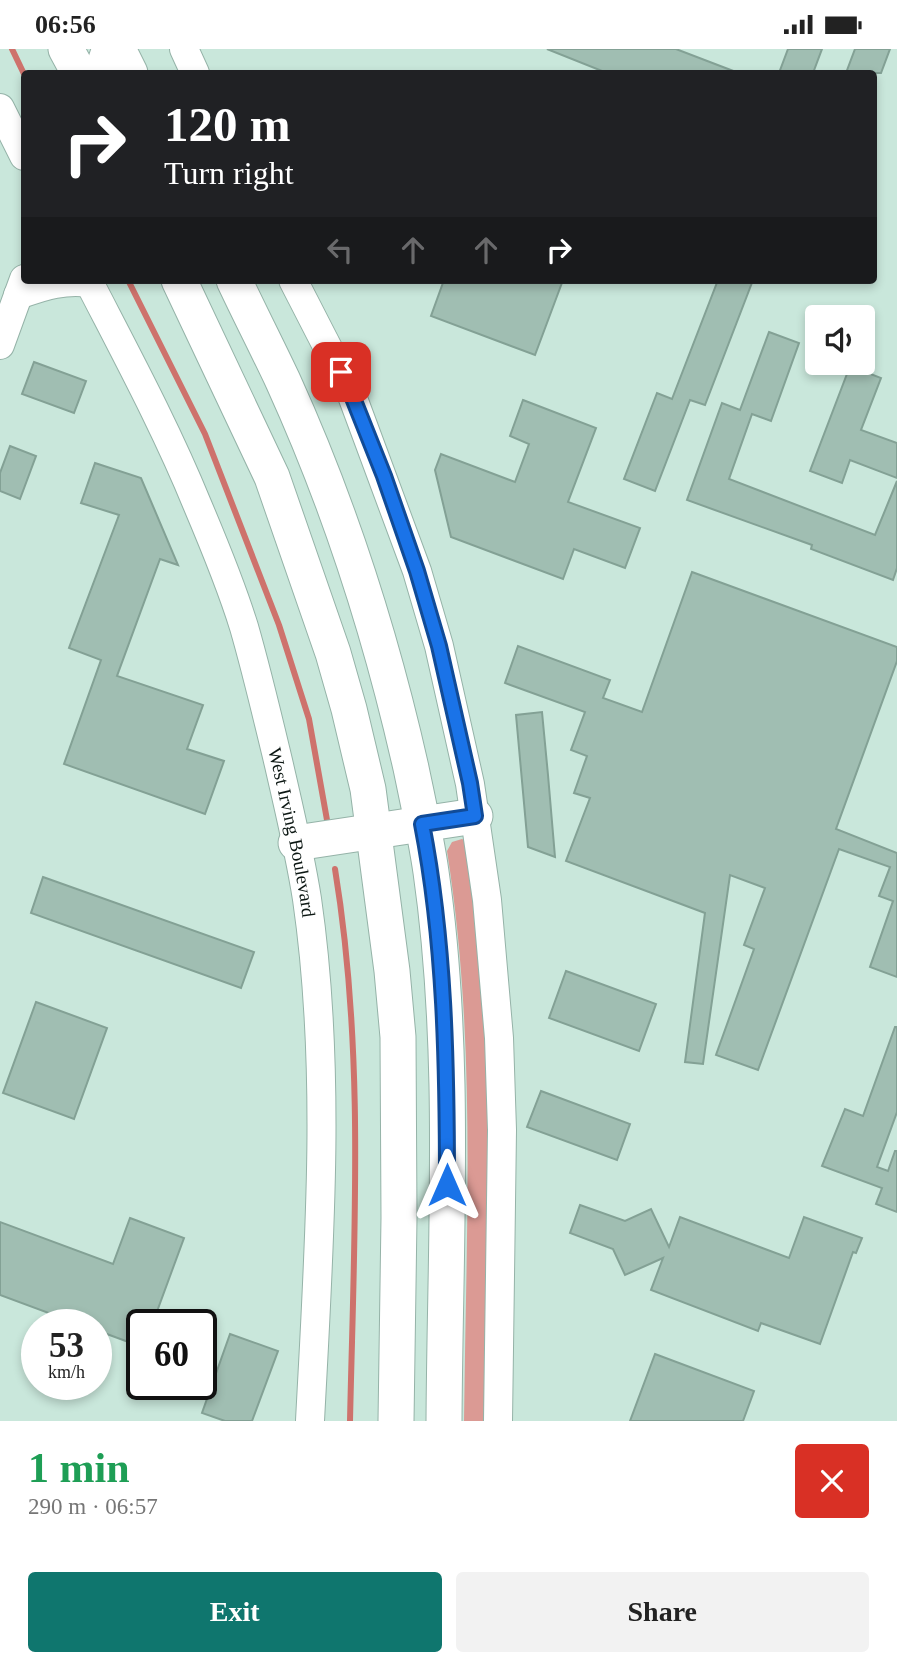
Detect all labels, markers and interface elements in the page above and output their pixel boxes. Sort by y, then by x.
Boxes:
text: 06:56 [35,10,96,39]
text: 120 m [164,97,291,152]
icon: right [49,98,140,189]
text: Turn right [164,155,294,191]
icon: left [321,231,359,269]
icon: ahead [394,231,432,269]
icon: ahead [467,231,505,269]
icon: right [540,231,578,269]
map controls [805,305,875,375]
button: sound [805,305,875,375]
pin [311,342,371,402]
icon: arrive [322,353,360,391]
street label: West Irving Boulevard [264,746,319,919]
position arrow [410,1148,484,1222]
speed limit sign: 60 [126,1309,217,1400]
text: 53 [49,1326,84,1365]
text: km/h [48,1362,85,1382]
button: close [795,1444,869,1518]
text: 1 min [28,1445,130,1491]
text: 290 m · 06:57 [28,1494,158,1519]
button: Exit [28,1572,442,1652]
button: Share [456,1572,869,1652]

